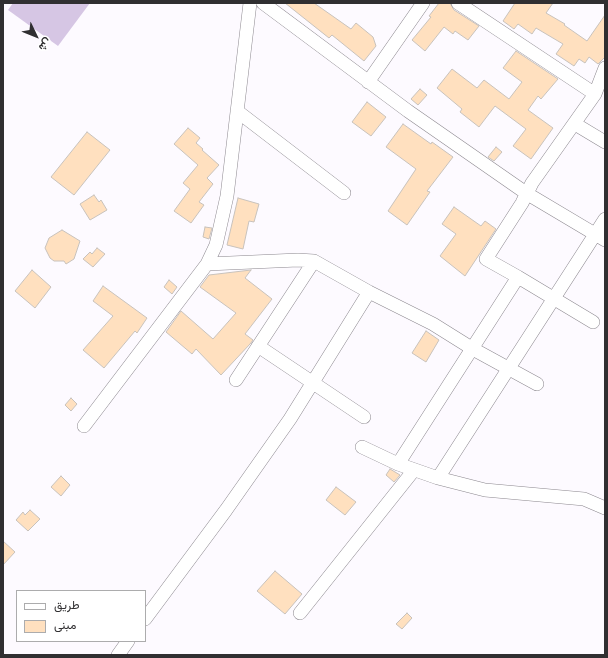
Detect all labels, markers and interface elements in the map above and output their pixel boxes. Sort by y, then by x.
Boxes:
north arrow [16,16,56,56]
text: ش [36,35,54,54]
legend [16,590,146,642]
text: طريق [54,598,79,612]
text: مبنى [54,618,76,632]

